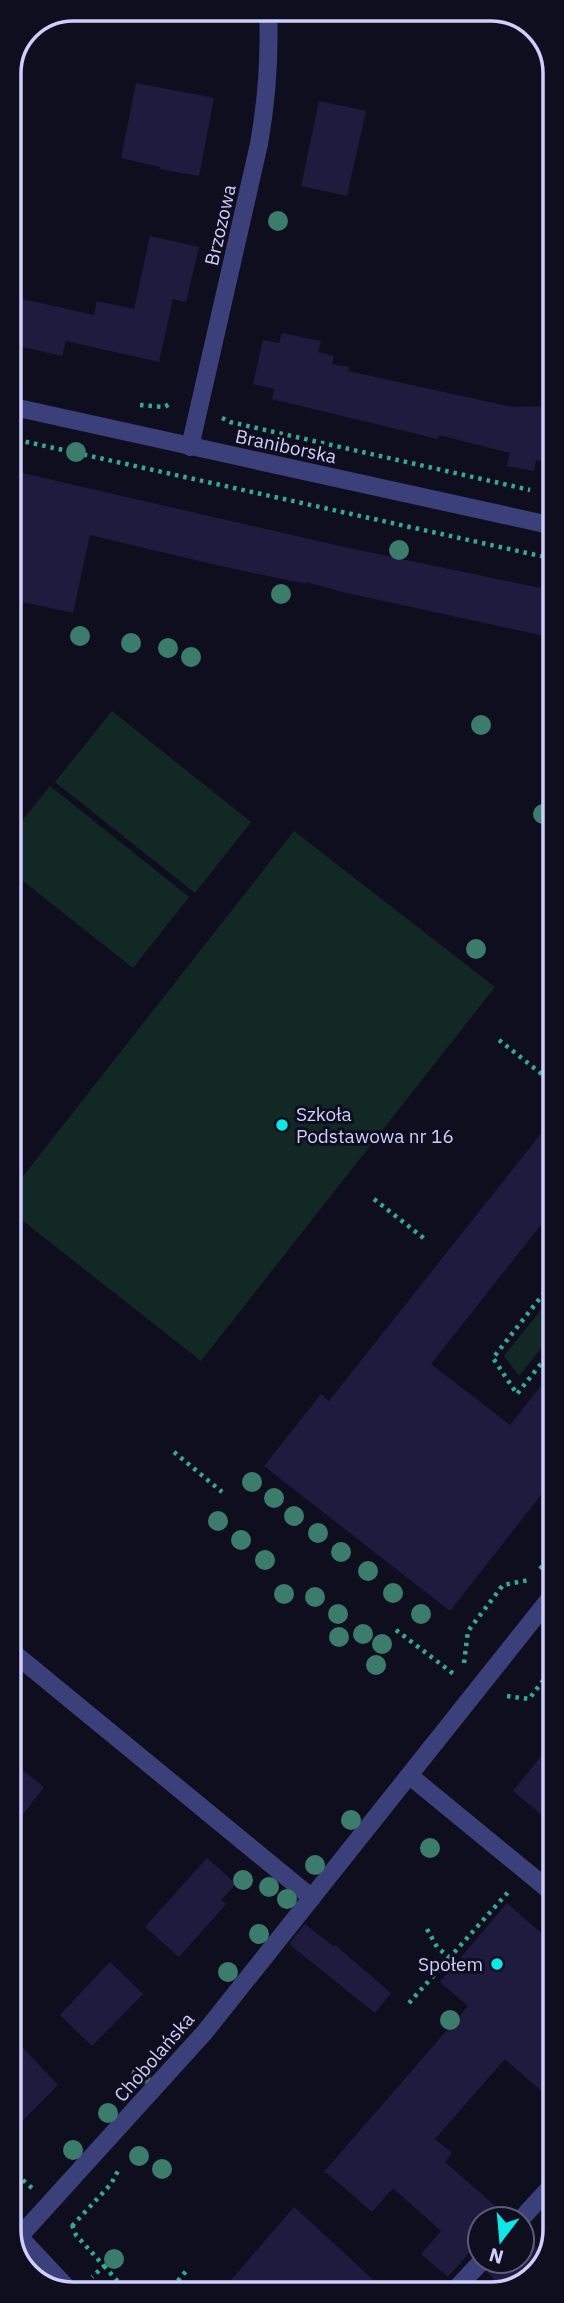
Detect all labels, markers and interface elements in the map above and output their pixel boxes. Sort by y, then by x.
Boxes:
street label: Brzozowa [199,182,241,268]
street label: Braniborska [233,424,339,468]
place label: Szkoła Podstawowa nr 16 [296,1102,454,1148]
marker: Szkoła Podstawowa nr 16 [274,1117,290,1133]
place label: Społem [418,1952,483,1976]
marker: Społem [489,1956,505,1972]
street label: Chobolańska [109,2007,199,2107]
north arrow [466,2205,536,2275]
text: N [486,2243,506,2270]

